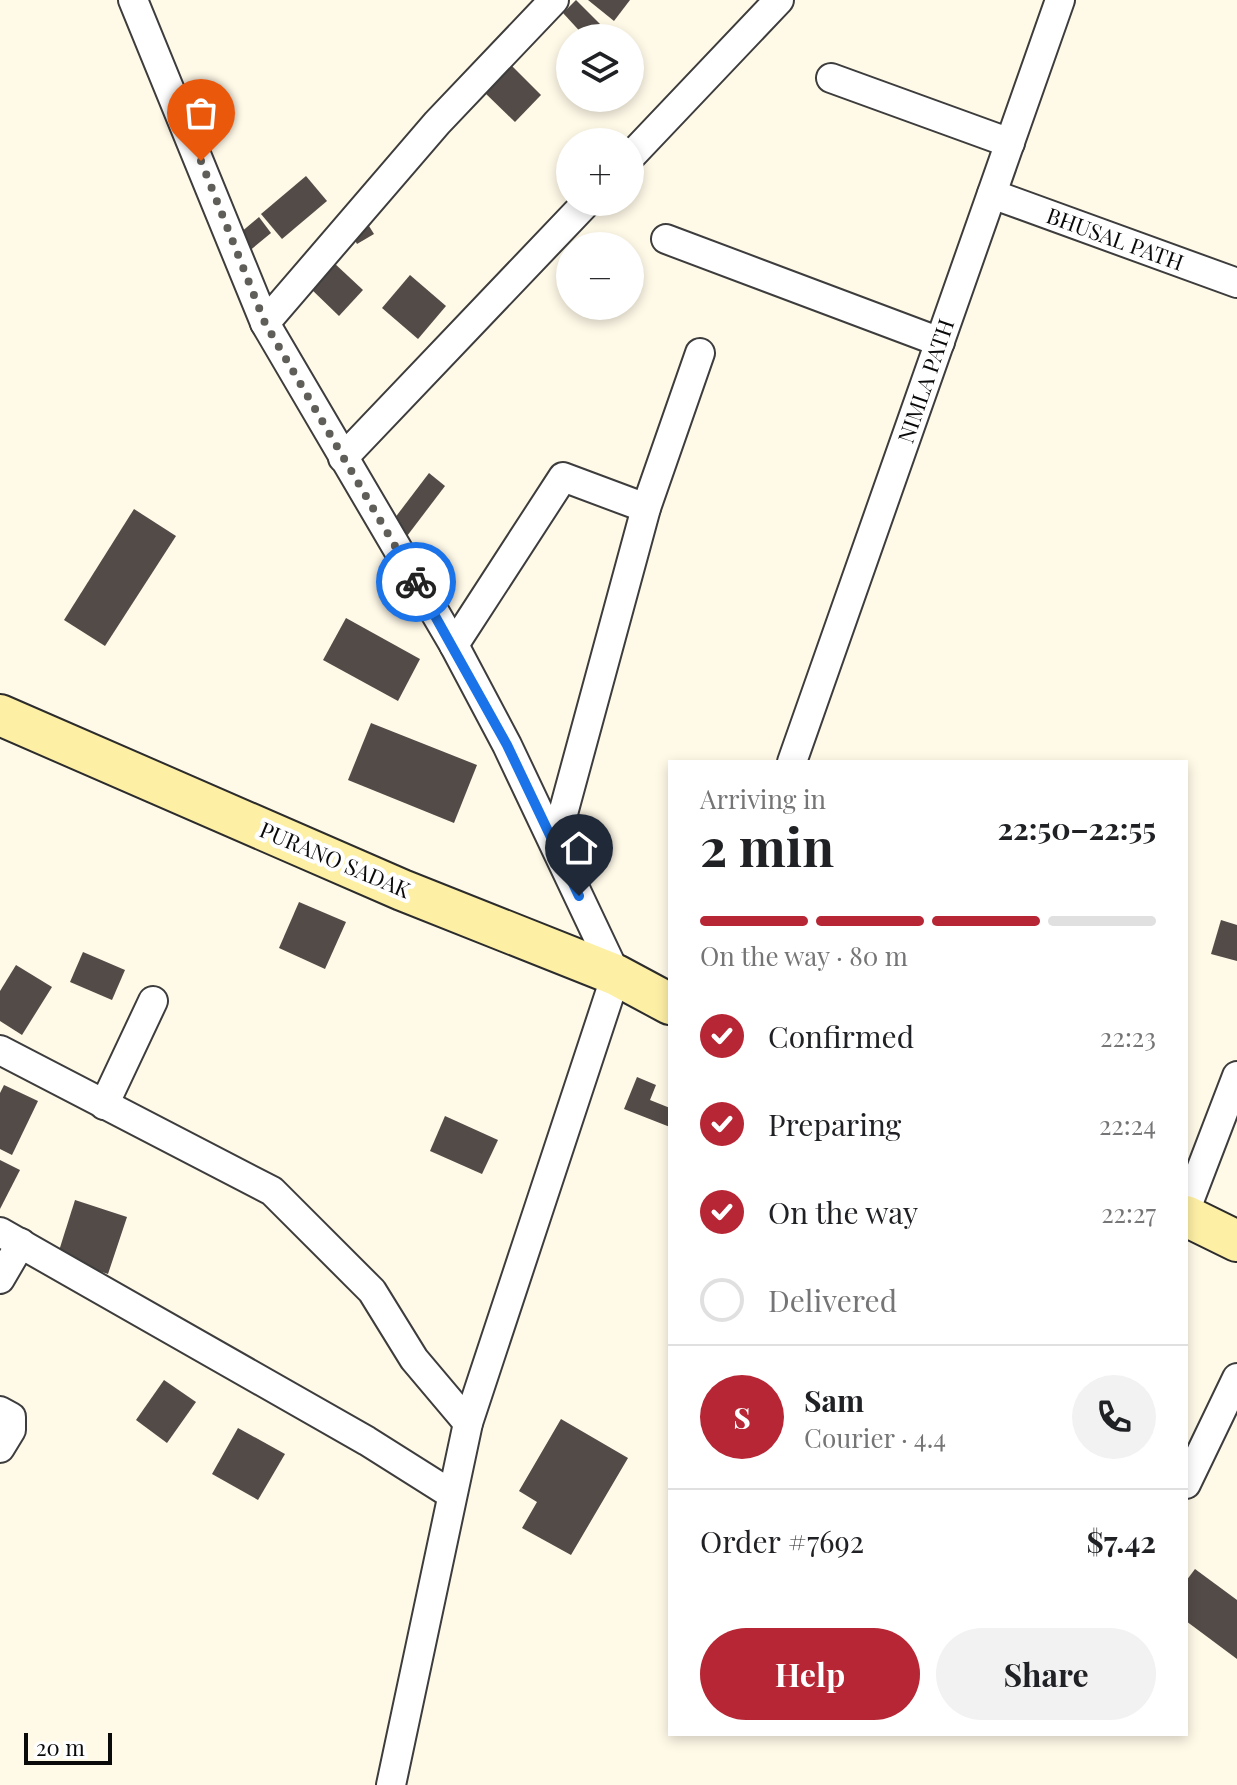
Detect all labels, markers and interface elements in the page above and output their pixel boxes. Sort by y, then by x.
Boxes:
map controls [556,24,644,320]
button: layers [556,24,644,112]
pin [167,79,235,161]
icon: bag [179,91,223,135]
button: + [556,128,644,216]
street label: BHUSAL PATH [1043,199,1188,277]
button: − [556,232,644,320]
street label: NIMLA PATH [890,315,960,447]
courier [376,542,456,622]
icon: bike [394,560,438,604]
text: Arriving in [700,781,826,816]
text: 22:50–22:55 [997,808,1156,848]
text: 2 min [700,811,834,880]
street label: PURANO SADAK [255,814,416,905]
pin [545,814,613,896]
icon: home [557,826,601,870]
text: On the way · 80 m [700,938,908,973]
icon: check [700,1014,744,1058]
text: Confirmed [768,1016,914,1056]
text: 22:23 [1100,1019,1156,1054]
icon: check [700,1102,744,1146]
text: Preparing [768,1104,901,1144]
text: 22:24 [1099,1107,1156,1142]
icon: check [700,1190,744,1234]
text: On the way [768,1192,918,1232]
text: 22:27 [1101,1195,1156,1230]
text: Delivered [768,1280,897,1320]
button: phone [1072,1375,1156,1459]
text: Sam [804,1380,864,1420]
text: S [733,1397,751,1437]
text: Courier · 4.4 [804,1420,946,1455]
text: Order #7692 [700,1521,864,1561]
text: $7.42 [1087,1521,1156,1561]
button: Help [700,1628,920,1720]
button: Share [936,1628,1156,1720]
scale bar [24,1729,112,1765]
text: 20 m [36,1732,85,1762]

